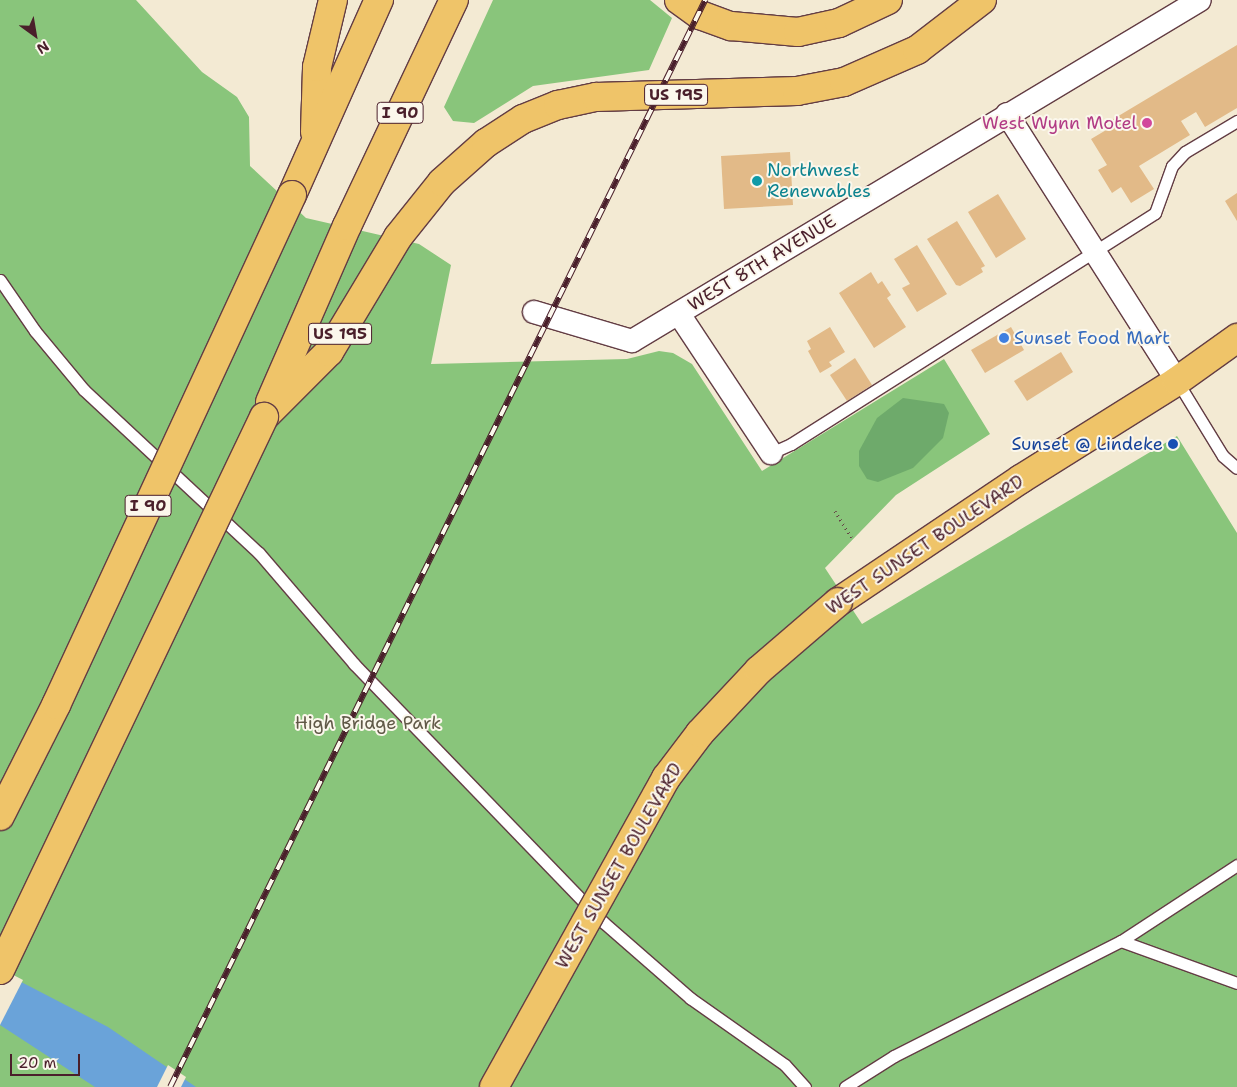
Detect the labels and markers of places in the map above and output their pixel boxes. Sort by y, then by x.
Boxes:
place label: West Wynn Motel [982,112,1137,134]
marker: West Wynn Motel [1141,117,1153,129]
place label: Northwest Renewables [767,160,871,202]
marker: Northwest Renewables [751,175,763,187]
place label: Sunset Food Mart [1014,327,1170,349]
marker: Sunset Food Mart [998,332,1010,344]
place label: Sunset @ Lindeke [1011,433,1163,455]
marker: Sunset @ Lindeke [1167,438,1179,450]

